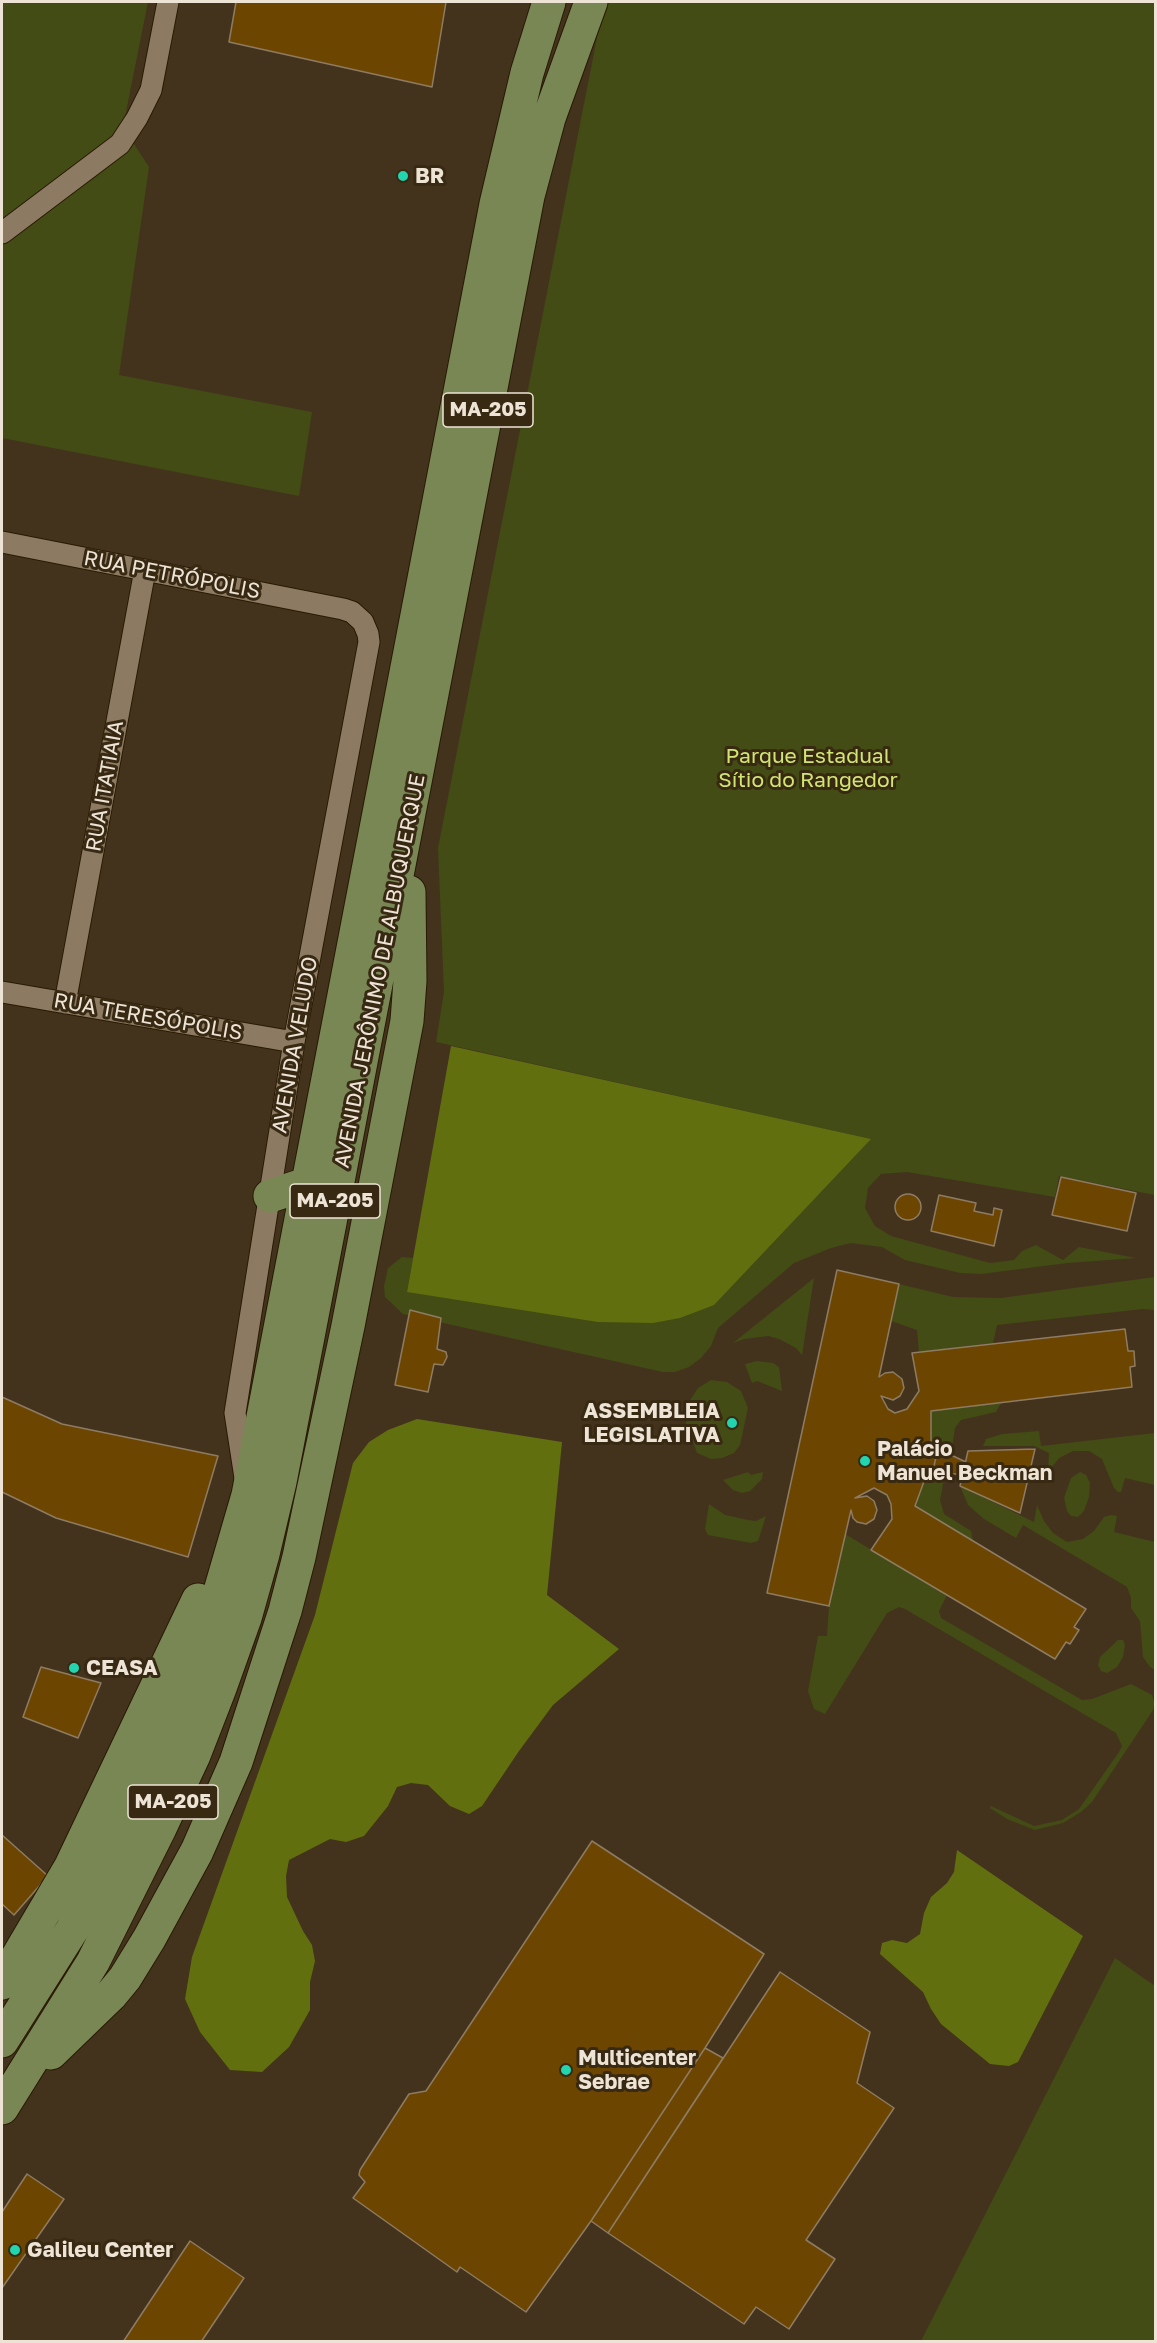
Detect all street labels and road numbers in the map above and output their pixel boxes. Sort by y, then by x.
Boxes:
road number: MA-205 [443,393,533,427]
street label: RUA PETRÓPOLIS [82,546,262,604]
street label: RUA ITATIAIA [81,718,129,854]
street label: AVENIDA JERÔNIMO DE ALBUQUERQUE [329,772,431,1170]
street label: AVENIDA VELUDO [267,955,323,1135]
street label: RUA TERESÓPOLIS [52,988,244,1046]
road number: MA-205 [290,1184,380,1218]
road number: MA-205 [128,1785,218,1819]

